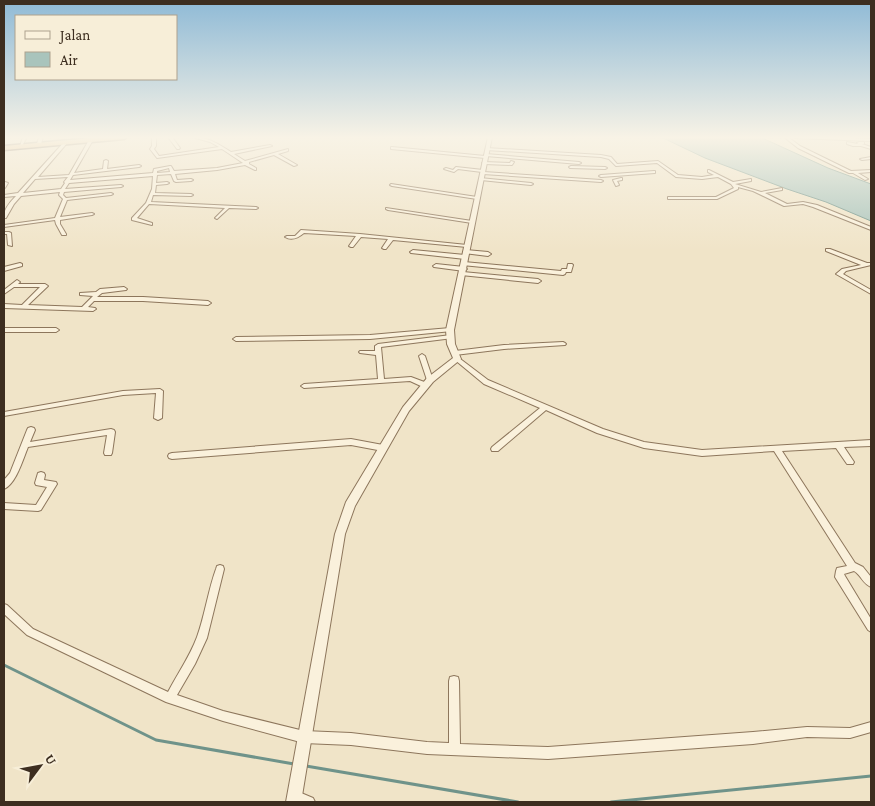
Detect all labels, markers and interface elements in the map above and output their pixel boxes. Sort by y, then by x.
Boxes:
legend [15,15,178,80]
text: Jalan [58,27,90,44]
text: Air [60,52,78,68]
north arrow [15,741,65,791]
text: U [42,751,61,768]

